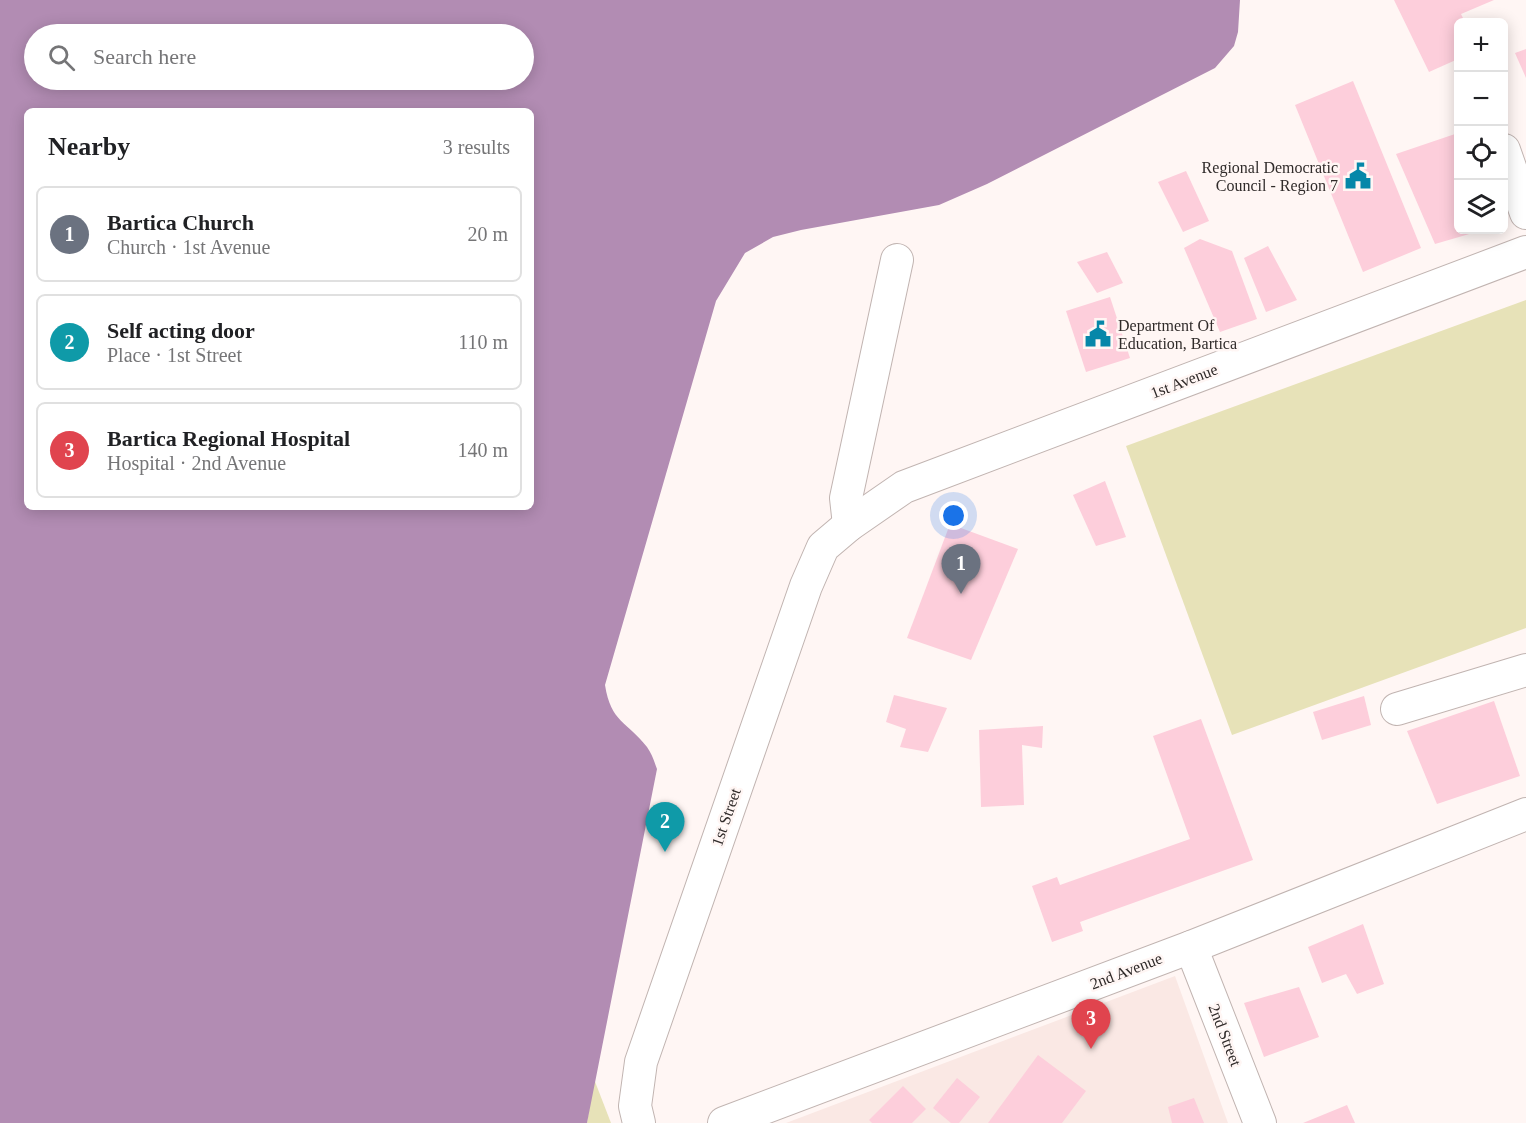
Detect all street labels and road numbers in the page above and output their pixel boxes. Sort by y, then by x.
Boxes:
street label: 1st Avenue [1148,360,1220,402]
street label: 1st Street [708,785,744,848]
street label: 2nd Avenue [1088,950,1164,992]
street label: 2nd Street [1205,1001,1245,1069]

